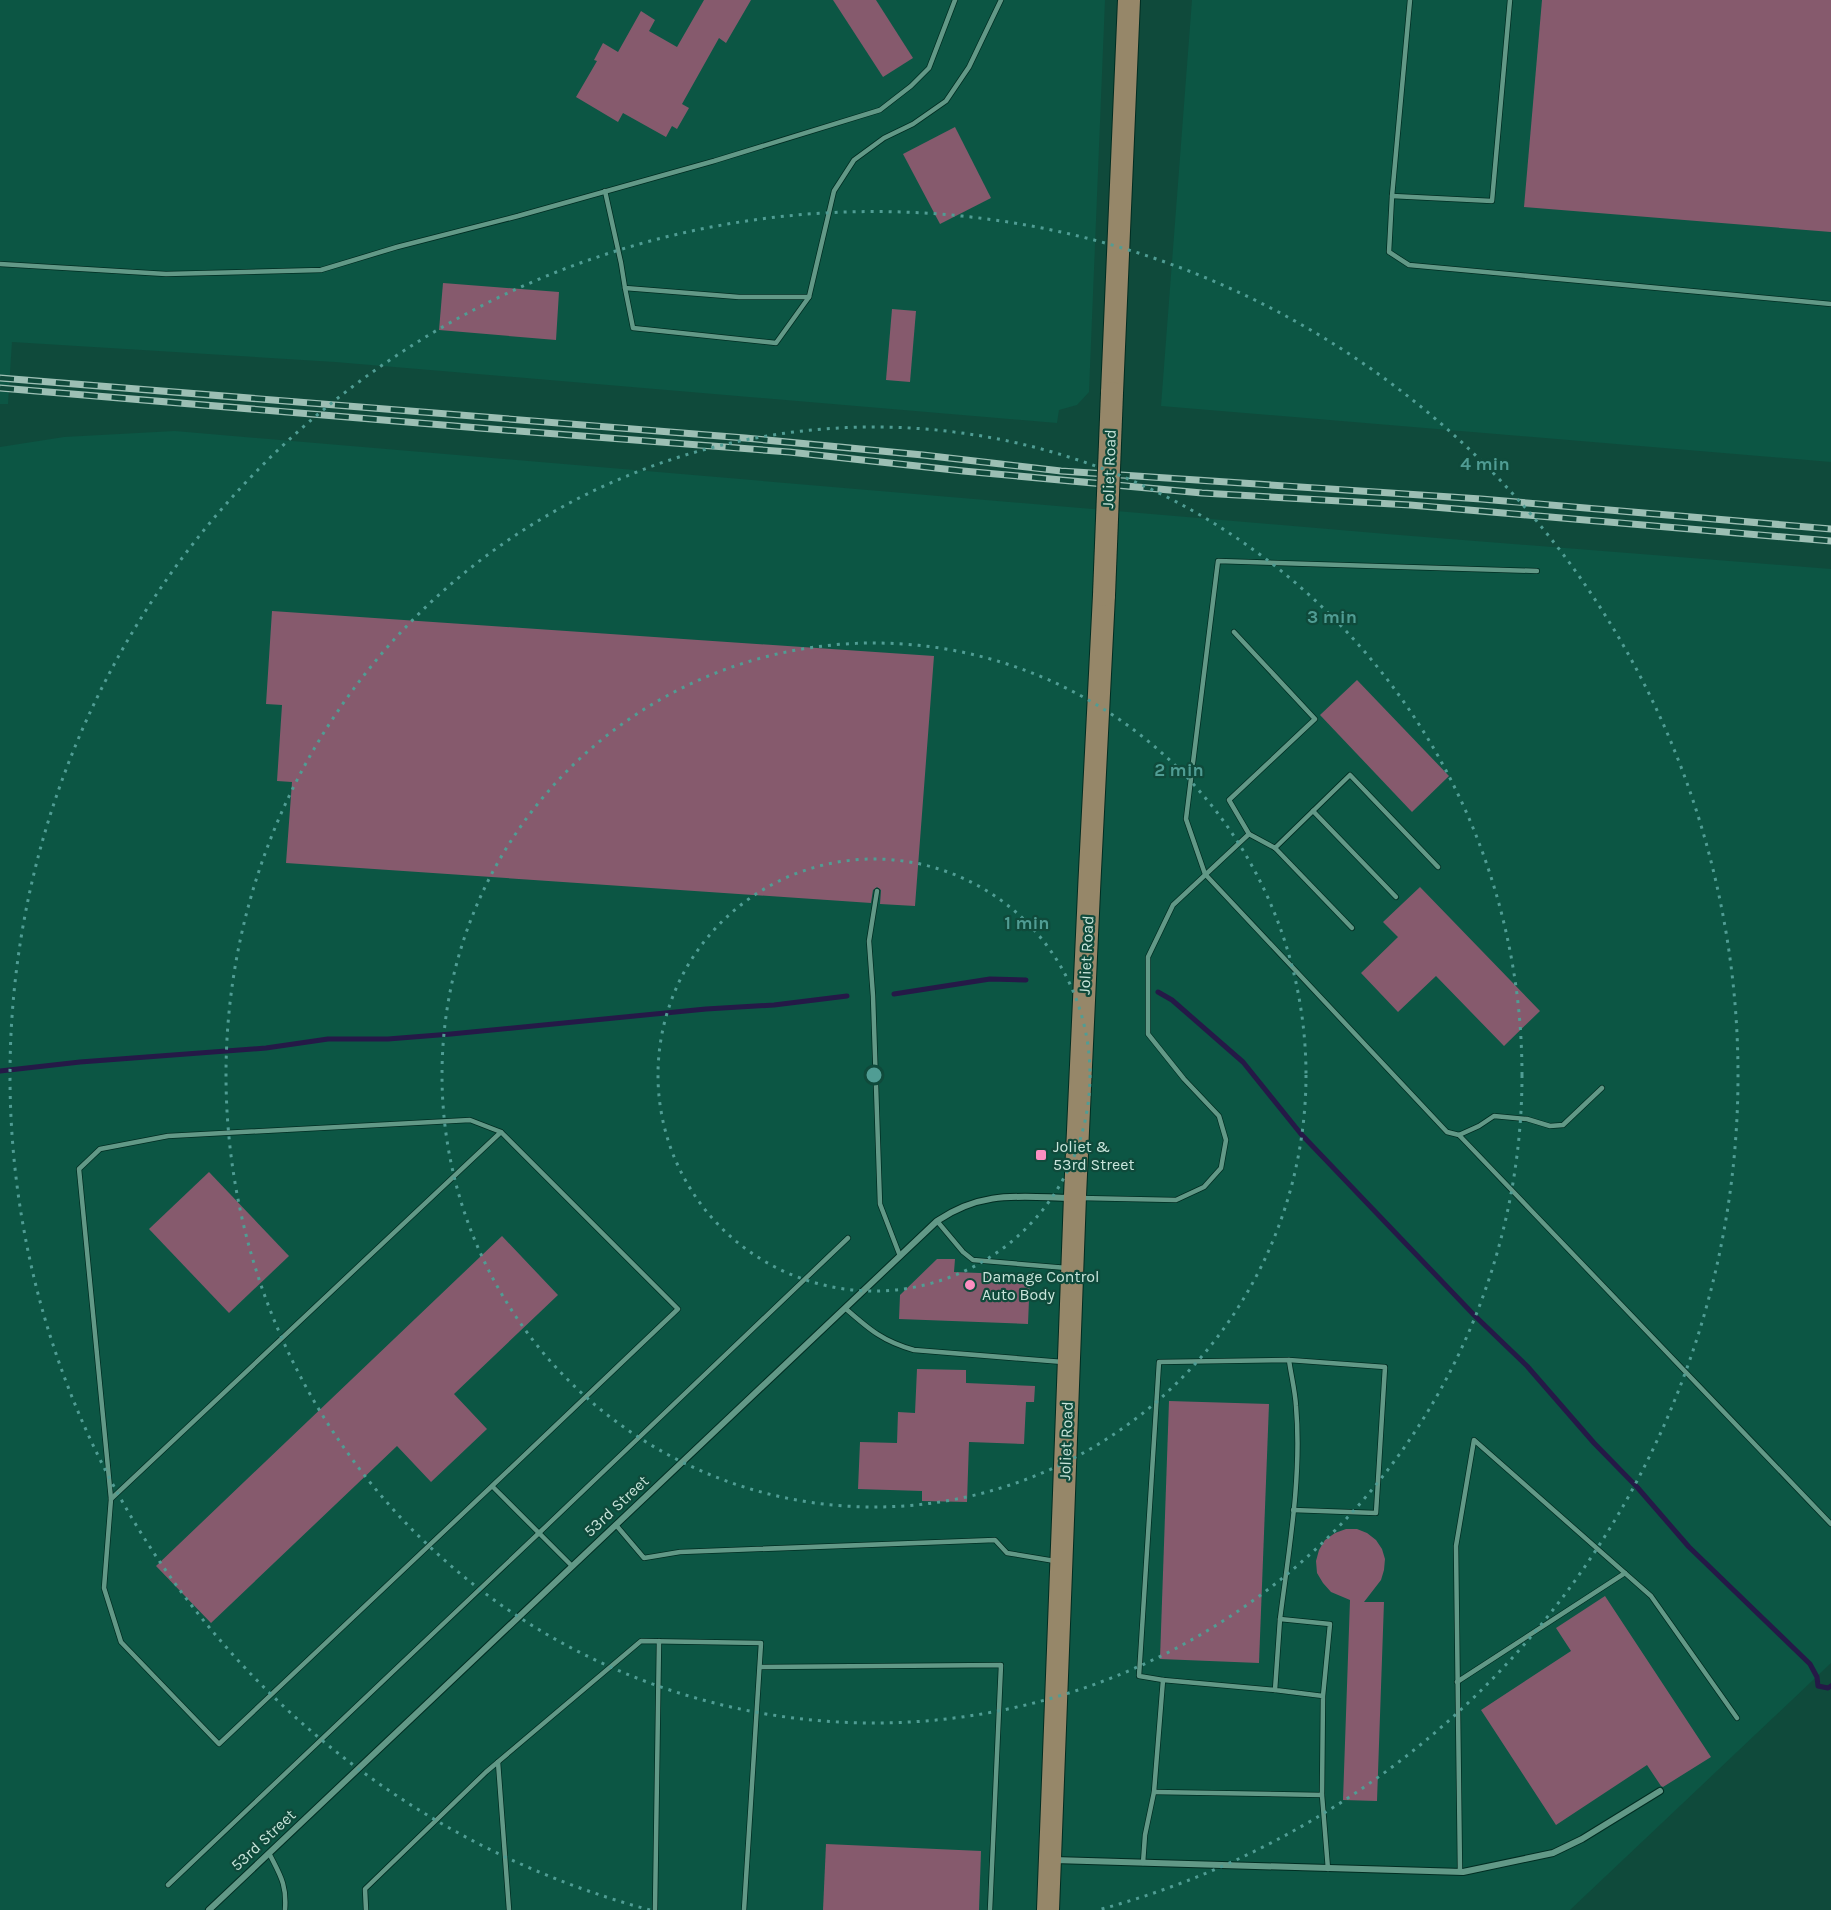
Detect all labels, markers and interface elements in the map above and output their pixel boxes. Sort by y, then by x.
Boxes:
street label: Joliet Road [1098,429,1120,509]
text: 4 min [1460,453,1510,475]
text: 3 min [1307,606,1357,628]
text: 2 min [1154,759,1204,781]
text: 1 min [1004,912,1050,934]
street label: Joliet Road [1074,915,1098,995]
centre of rings [864,1065,884,1085]
place label: Joliet & 53rd Street [1053,1137,1134,1174]
marker: Joliet & 53rd Street [1034,1148,1048,1162]
place label: Damage Control Auto Body [982,1267,1099,1304]
marker: Damage Control Auto Body [963,1278,977,1292]
street label: Joliet Road [1055,1401,1077,1481]
street label: 53rd Street [580,1471,652,1541]
street label: 53rd Street [227,1805,299,1875]

